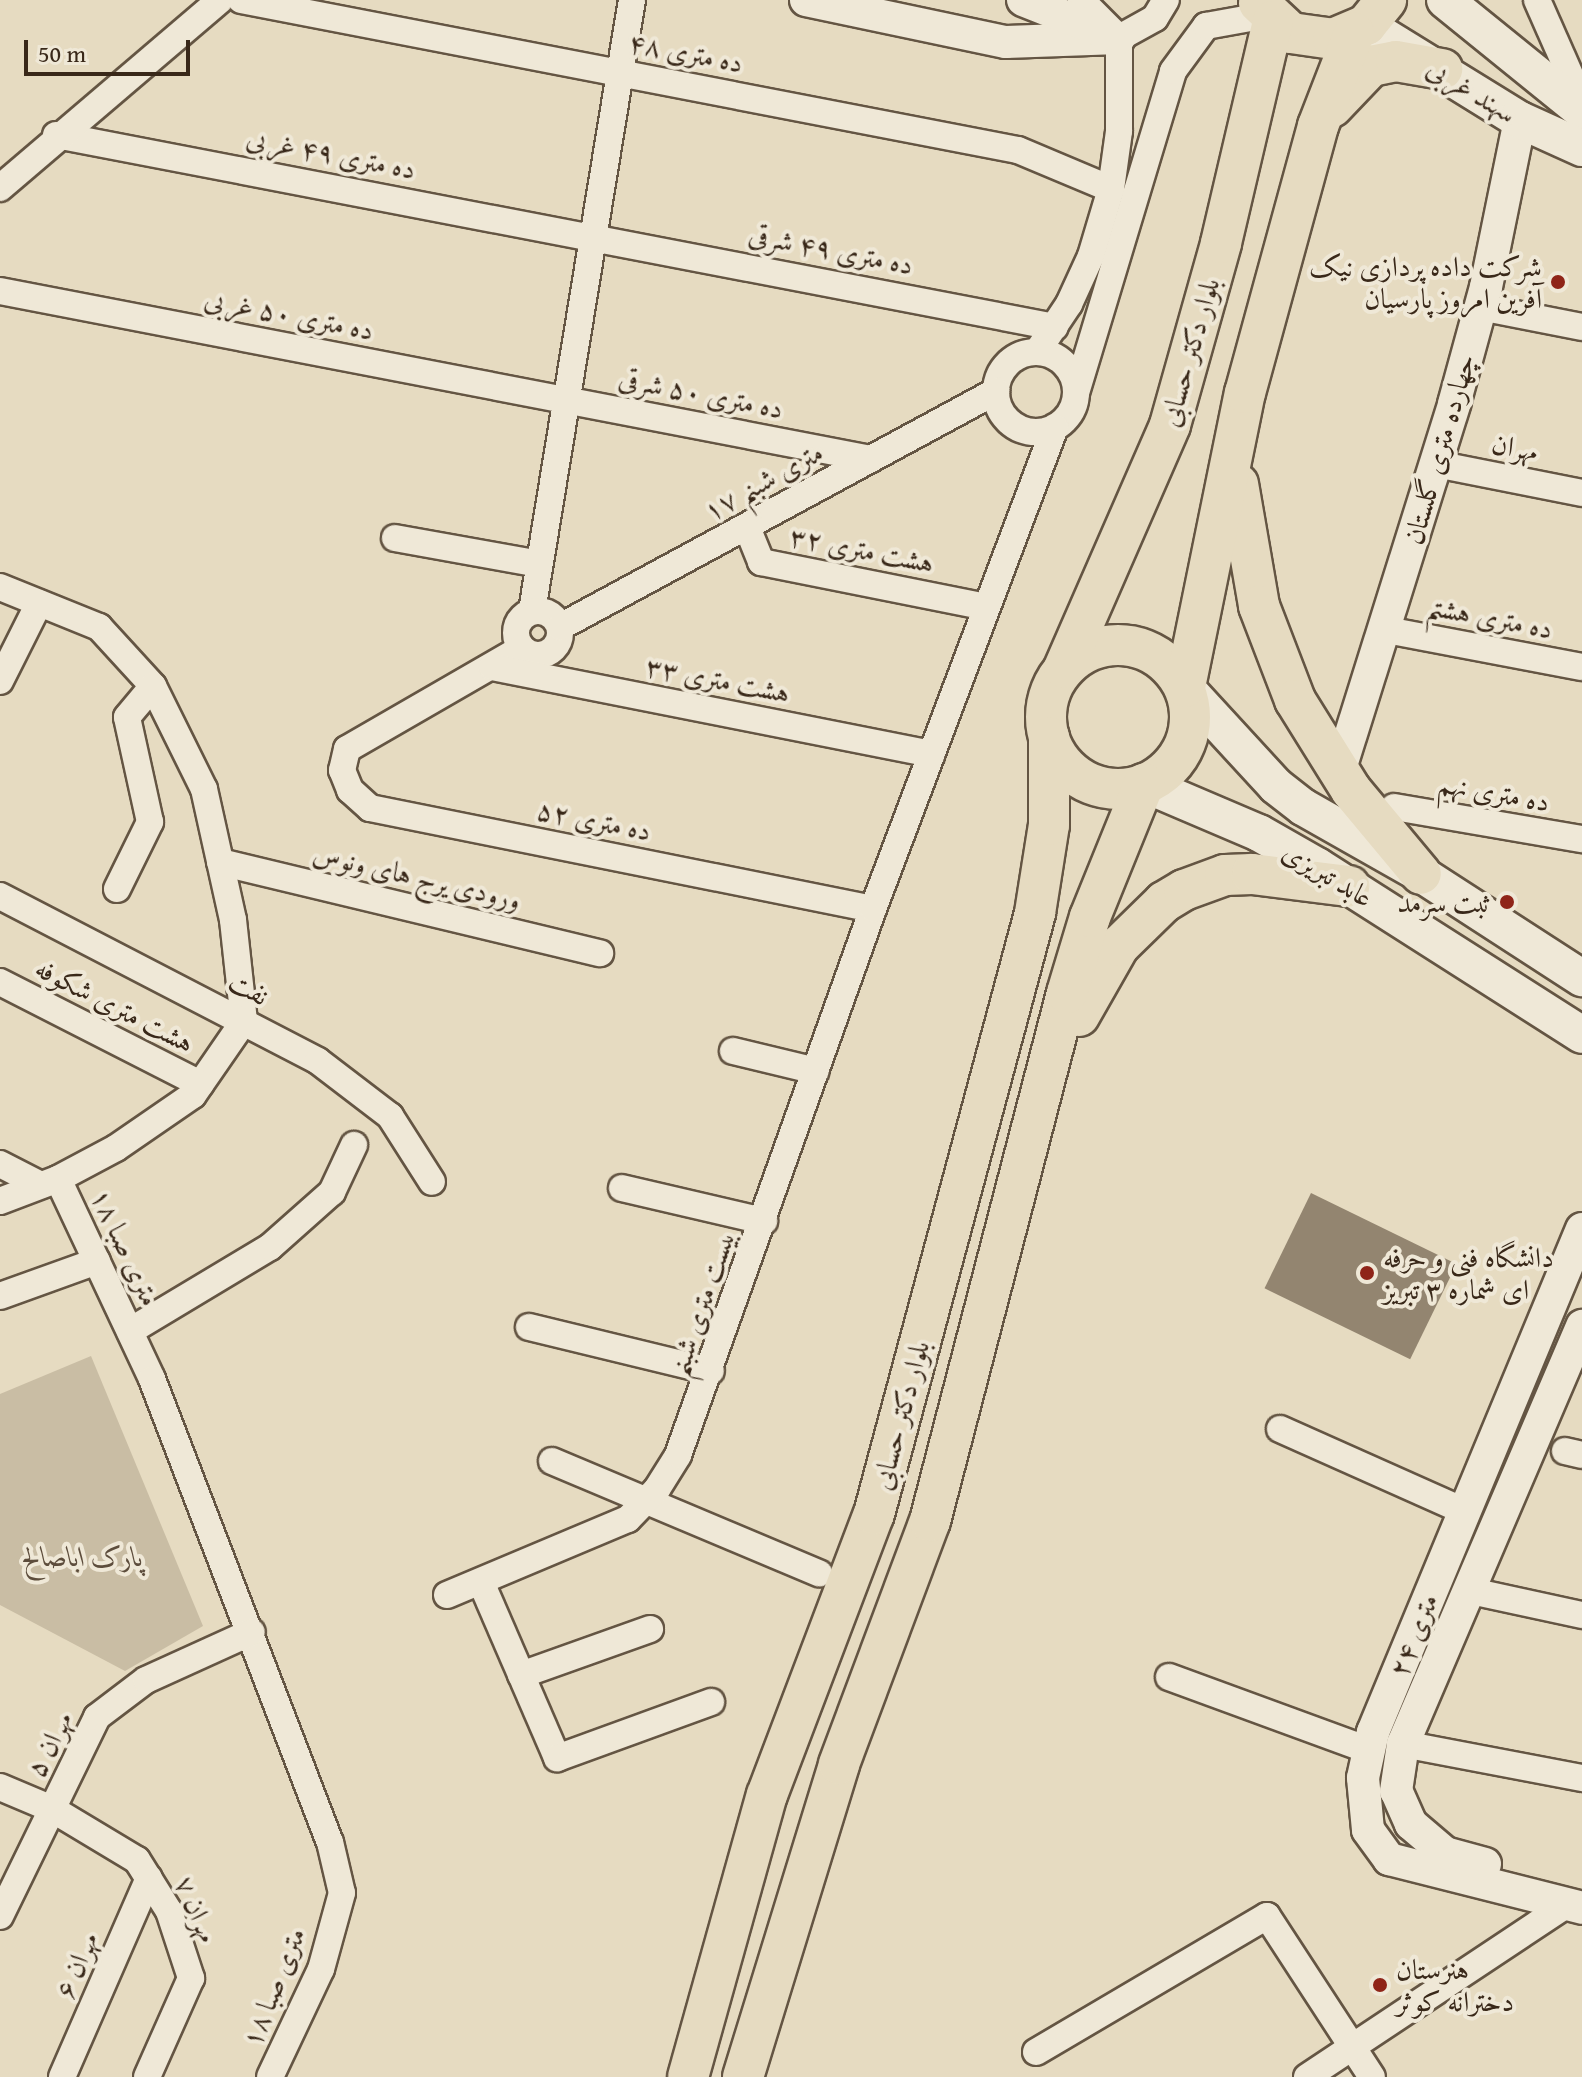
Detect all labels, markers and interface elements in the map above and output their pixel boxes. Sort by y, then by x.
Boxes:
scale bar [28,24,194,74]
street label: ده متری ۴۸ [626,24,746,80]
text: 50 m [38,36,86,71]
street label: سهند غربی [1421,50,1523,130]
street label: ده متری ۴۹ غربی [244,120,418,186]
street label: ده متری ۴۹ شرقی [746,217,916,281]
place label: شرکت داده پردازی نیک آفرین امروز پارسیان [1309,249,1542,315]
marker: شرکت داده پردازی نیک آفرین امروز پارسیان [1549,273,1567,291]
street label: بلوار دکتر حسابی [1152,274,1226,430]
street label: ده متری ۵۰ غربی [202,281,376,347]
street label: چهارده متری گلستان [1396,350,1482,548]
street label: ده متری ۵۰ شرقی [616,361,786,425]
street label: مهران [1489,426,1541,468]
street label: ۱۷ متری شبنم [697,435,829,527]
street label: هشت متری ۳۲ [787,519,937,579]
street label: ده متری هشتم [1424,588,1556,646]
street label: هشت متری ۳۳ [643,649,793,709]
street label: ده متری نهم [1436,766,1552,818]
street label: ده متری ۵۲ [534,792,654,848]
street label: عابد تبریزی [1277,834,1379,914]
street label: ورودی یرج های ونوس [310,836,524,916]
place label: ثبت سرمد [1397,885,1491,919]
marker: ثبت سرمد [1498,893,1516,911]
street label: هشت متری شکوفه [30,950,200,1060]
street label: نفت [223,964,275,1012]
street label: متری صبا ۱۸ [84,1183,168,1311]
street label: بیست متری شبنم [660,1225,742,1381]
place label: دانشگاه فنی و حرفه ای شماره ۳ تبریز [1383,1240,1554,1306]
marker: دانشگاه فنی و حرفه ای شماره ۳ تبریز [1358,1264,1376,1282]
street label: بلوار دکتر حسابی [864,1337,936,1493]
park label: پارک اباصالح [22,1539,144,1573]
street label: ۲۴ متری [1381,1589,1445,1681]
street label: مهران ۵ [18,1706,80,1782]
street label: مهران ۷ [168,1871,226,1947]
street label: متری صبا ۱۸ [234,1923,312,2051]
street label: مهران ۶ [47,1927,105,2003]
place label: هنرستان دخترانه کوثر [1396,1952,1514,2018]
marker: هنرستان دخترانه کوثر [1371,1976,1389,1994]

